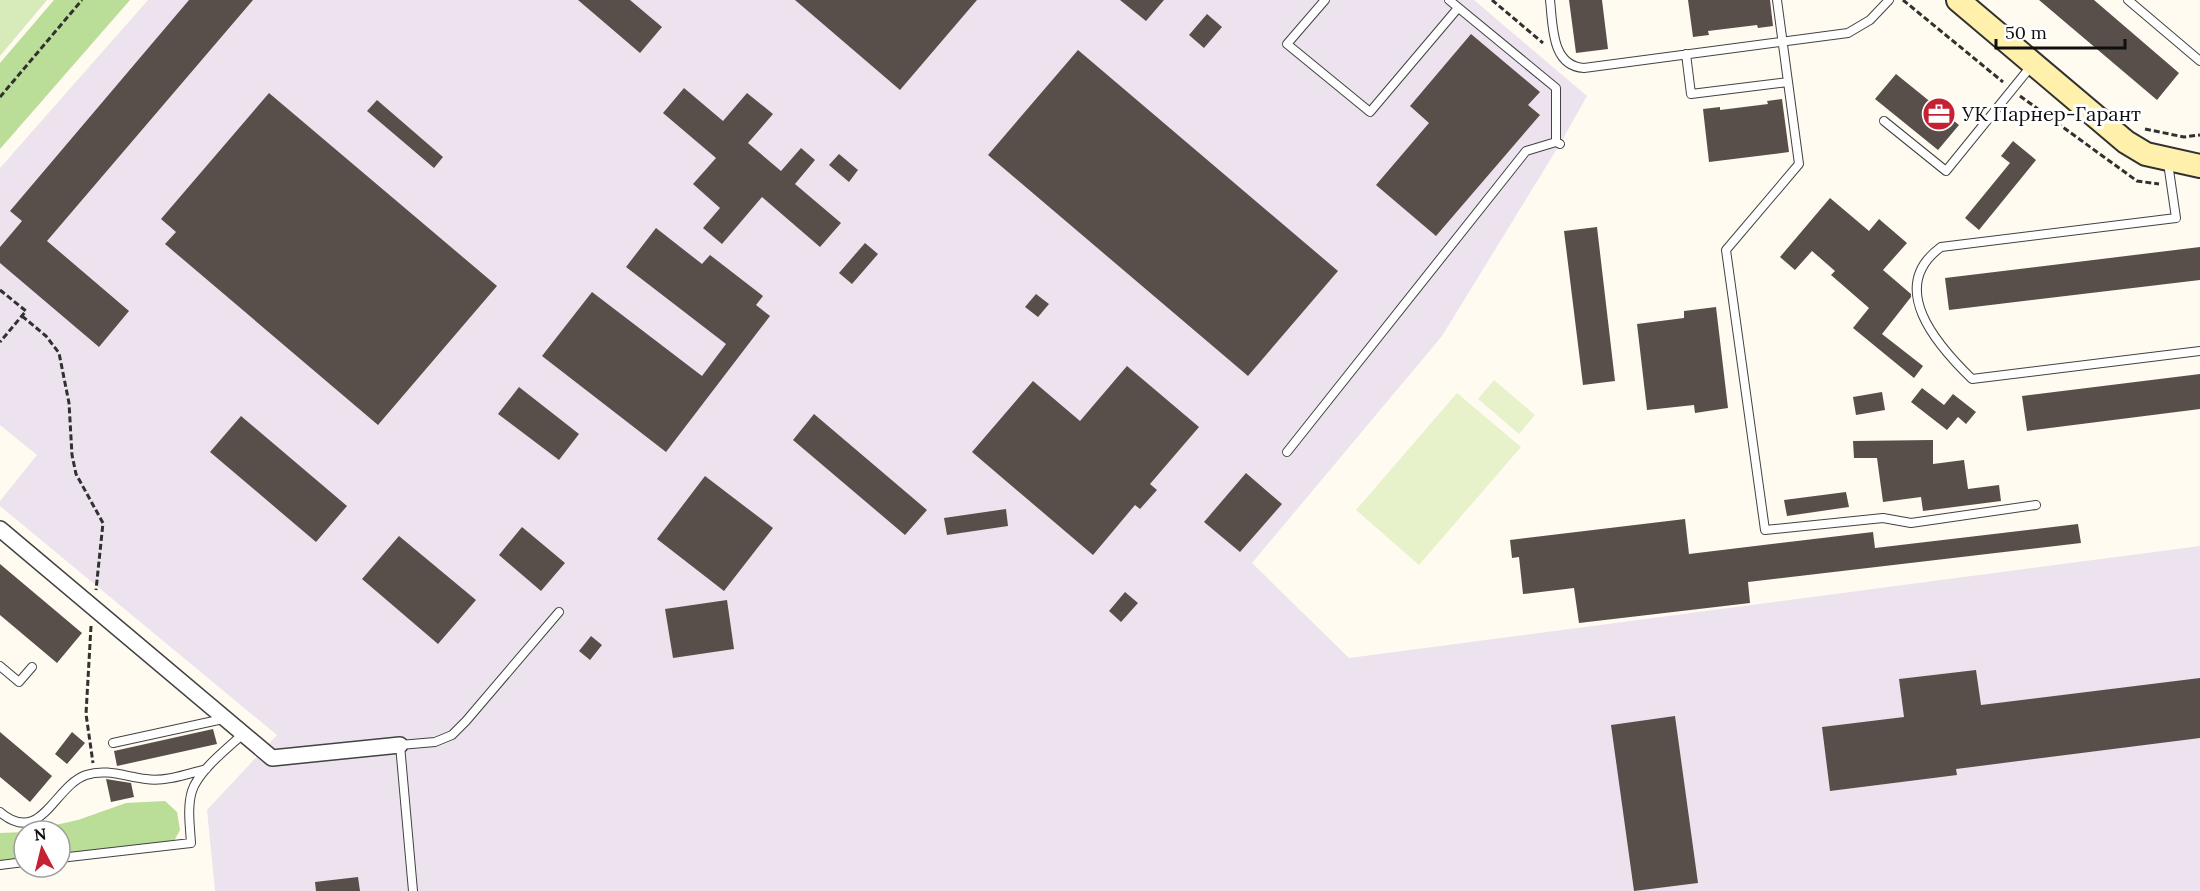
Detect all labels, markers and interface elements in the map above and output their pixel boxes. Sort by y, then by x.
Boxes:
scale bar [1996,12,2125,50]
text: 50 m [2005,21,2047,44]
office icon: УК Парнер-Гарант [1921,96,1957,132]
place label: УК Парнер-Гарант [1961,101,2141,126]
north arrow [12,819,72,879]
text: N [33,823,48,845]

